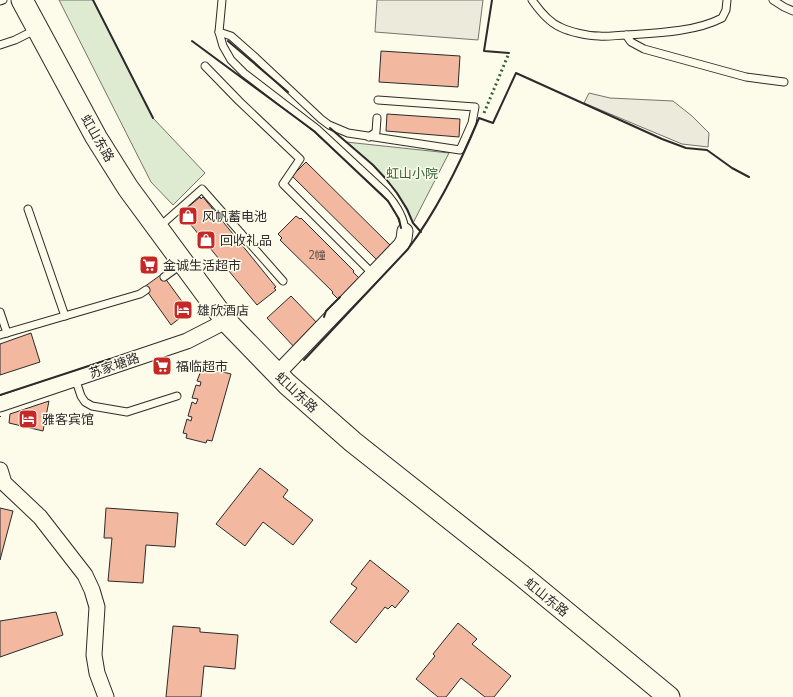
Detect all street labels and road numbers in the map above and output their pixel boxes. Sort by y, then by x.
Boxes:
street label: 虹山东路 [76,111,118,166]
street label: 苏家塘路 [87,349,142,383]
street label: 虹山东路 [271,368,321,417]
street label: 虹山东路 [520,574,572,621]

